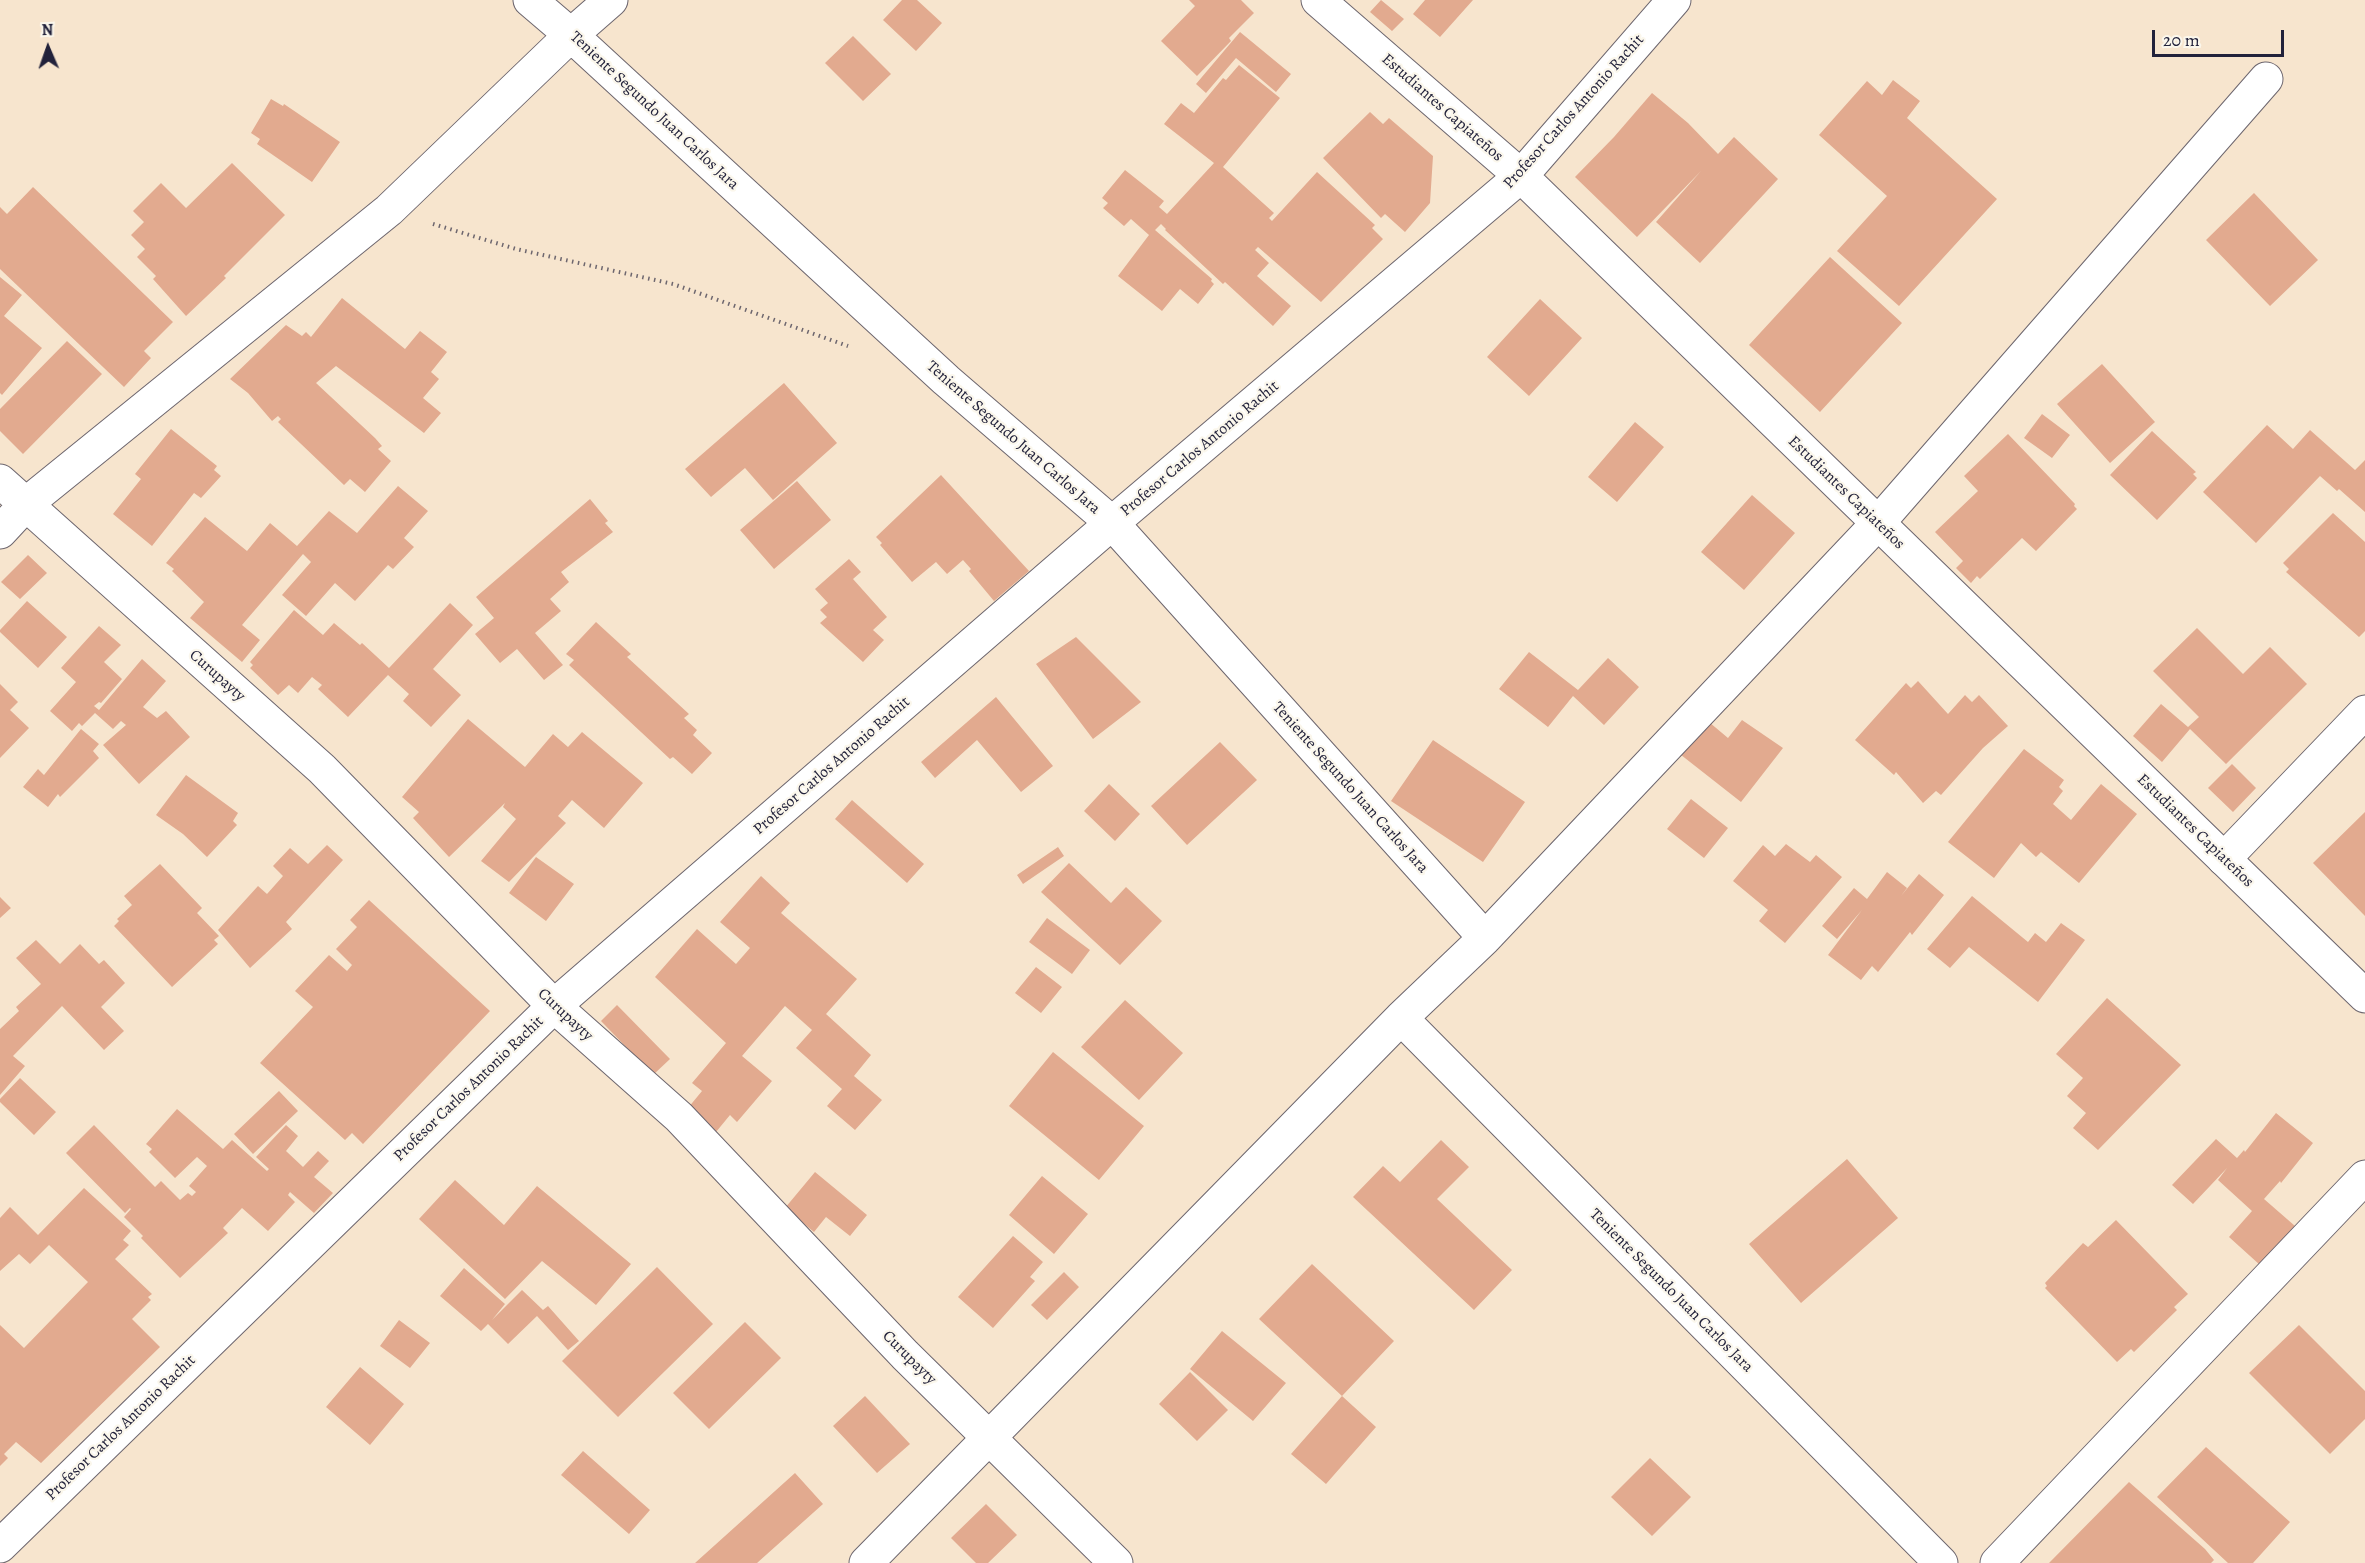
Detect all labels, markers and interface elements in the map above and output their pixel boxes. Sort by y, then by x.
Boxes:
north arrow [18,18,78,78]
scale bar [2155,18,2287,56]
text: N [41,19,54,41]
street label: Teniente Segundo Juan Carlos Jara [566,28,742,194]
text: 20 m [2163,28,2200,52]
street label: Profesor Carlos Antonio Rachit [1500,31,1648,193]
street label: Estudiantes Capiateños [1377,50,1507,166]
street label: Teniente Segundo Juan Carlos Jara [922,357,1104,519]
street label: Profesor Carlos Antonio Rachit [1117,377,1283,521]
street label: Estudiantes Capiateños [1784,432,1908,554]
street label: Curupayty [185,646,249,706]
street label: Profesor Carlos Antonio Rachit [750,693,914,839]
street label: Teniente Segundo Juan Carlos Jara [1268,698,1432,878]
street label: Estudiantes Capiateños [2133,770,2257,892]
street label: Curupayty [533,985,597,1045]
street label: Profesor Carlos Antonio Rachit [390,1012,548,1166]
street label: Teniente Segundo Juan Carlos Jara [1585,1205,1757,1377]
street label: Curupayty [878,1327,940,1389]
street label: Profesor Carlos Antonio Rachit [42,1351,200,1505]

